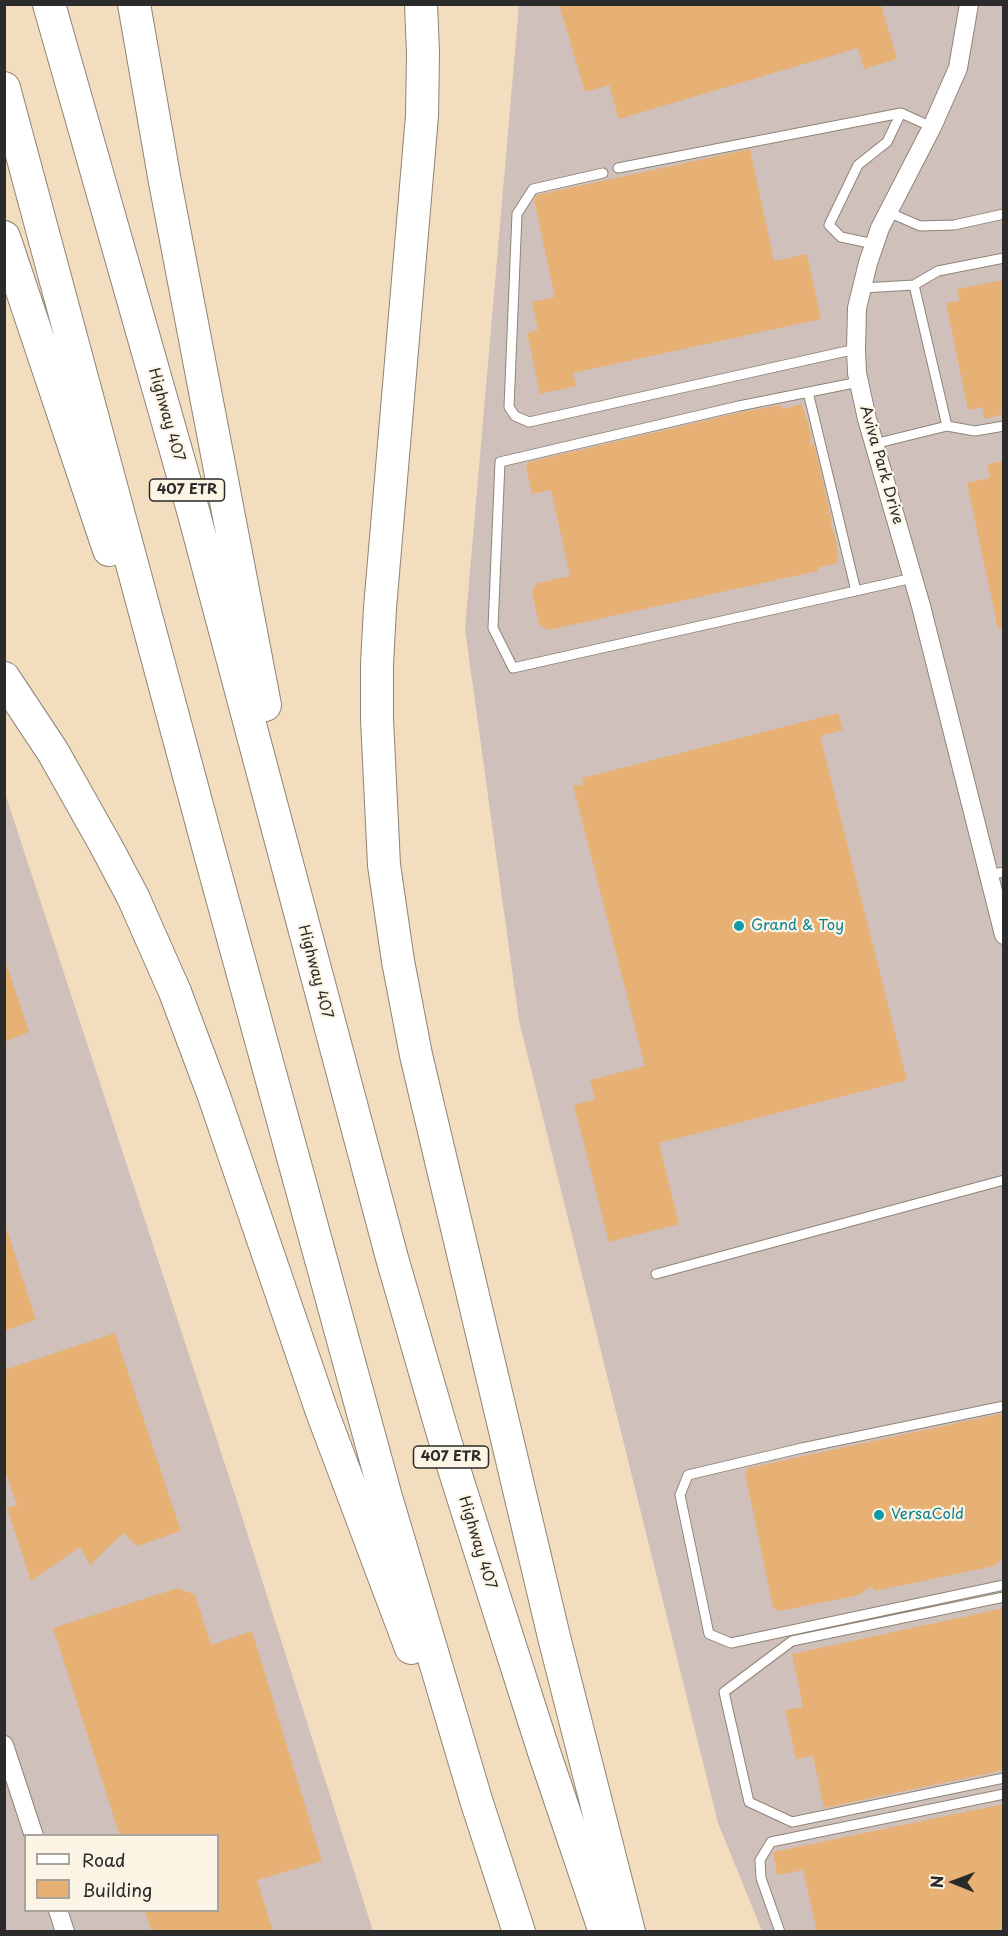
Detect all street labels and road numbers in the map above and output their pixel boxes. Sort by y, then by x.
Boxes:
street label: Highway 407 [144,366,188,464]
street label: Aviva Park Drive [855,404,907,526]
road number: 407 ETR [150,479,225,501]
street label: Highway 407 [294,923,336,1021]
road number: 407 ETR [414,1446,488,1468]
street label: Highway 407 [454,1494,500,1592]

